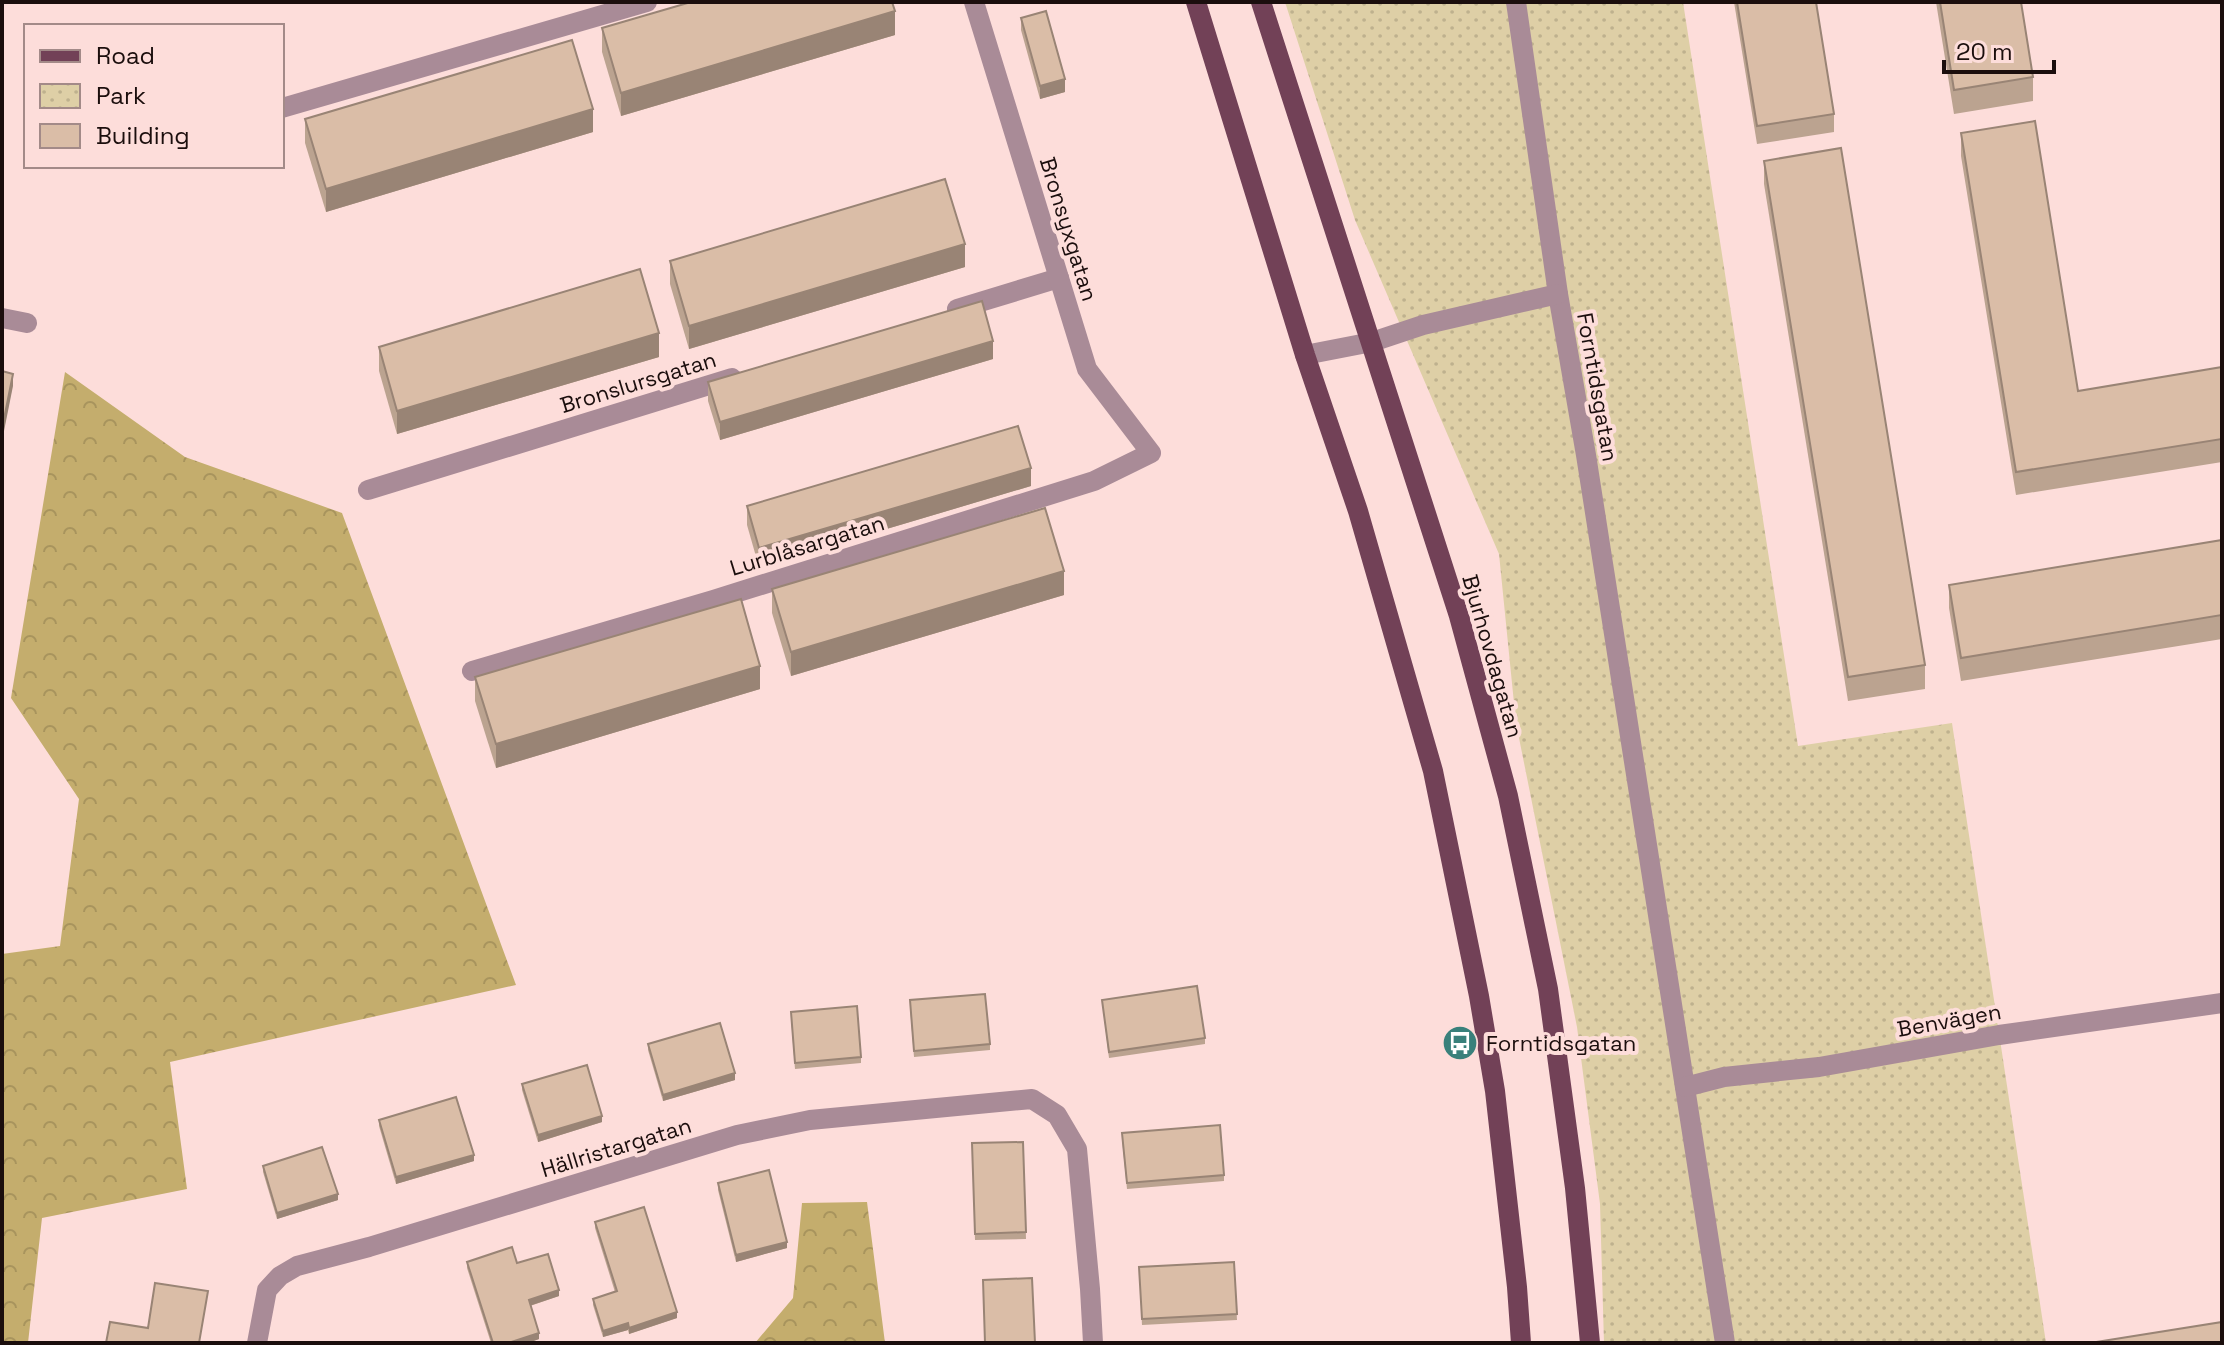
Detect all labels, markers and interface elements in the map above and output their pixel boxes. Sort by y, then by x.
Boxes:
legend [24,24,284,168]
scale bar [1944,24,2054,74]
text: 20 m [1956,36,2013,67]
text: Road [96,40,155,71]
text: Park [96,80,146,111]
text: Building [96,120,190,151]
street label: Bronsyxgatan [1034,154,1104,304]
street label: Forntidsgatan [1571,311,1625,463]
street label: Bronslursgatan [556,345,720,419]
street label: Lurblåsargatan [726,508,888,582]
street label: Bjurhovdagatan [1456,571,1530,741]
street label: Benvägen [1895,997,2003,1043]
bus stop icon: Forntidsgatan [1441,1024,1479,1062]
place label: Forntidsgatan [1486,1029,1636,1057]
street label: Hällristargatan [537,1111,695,1183]

